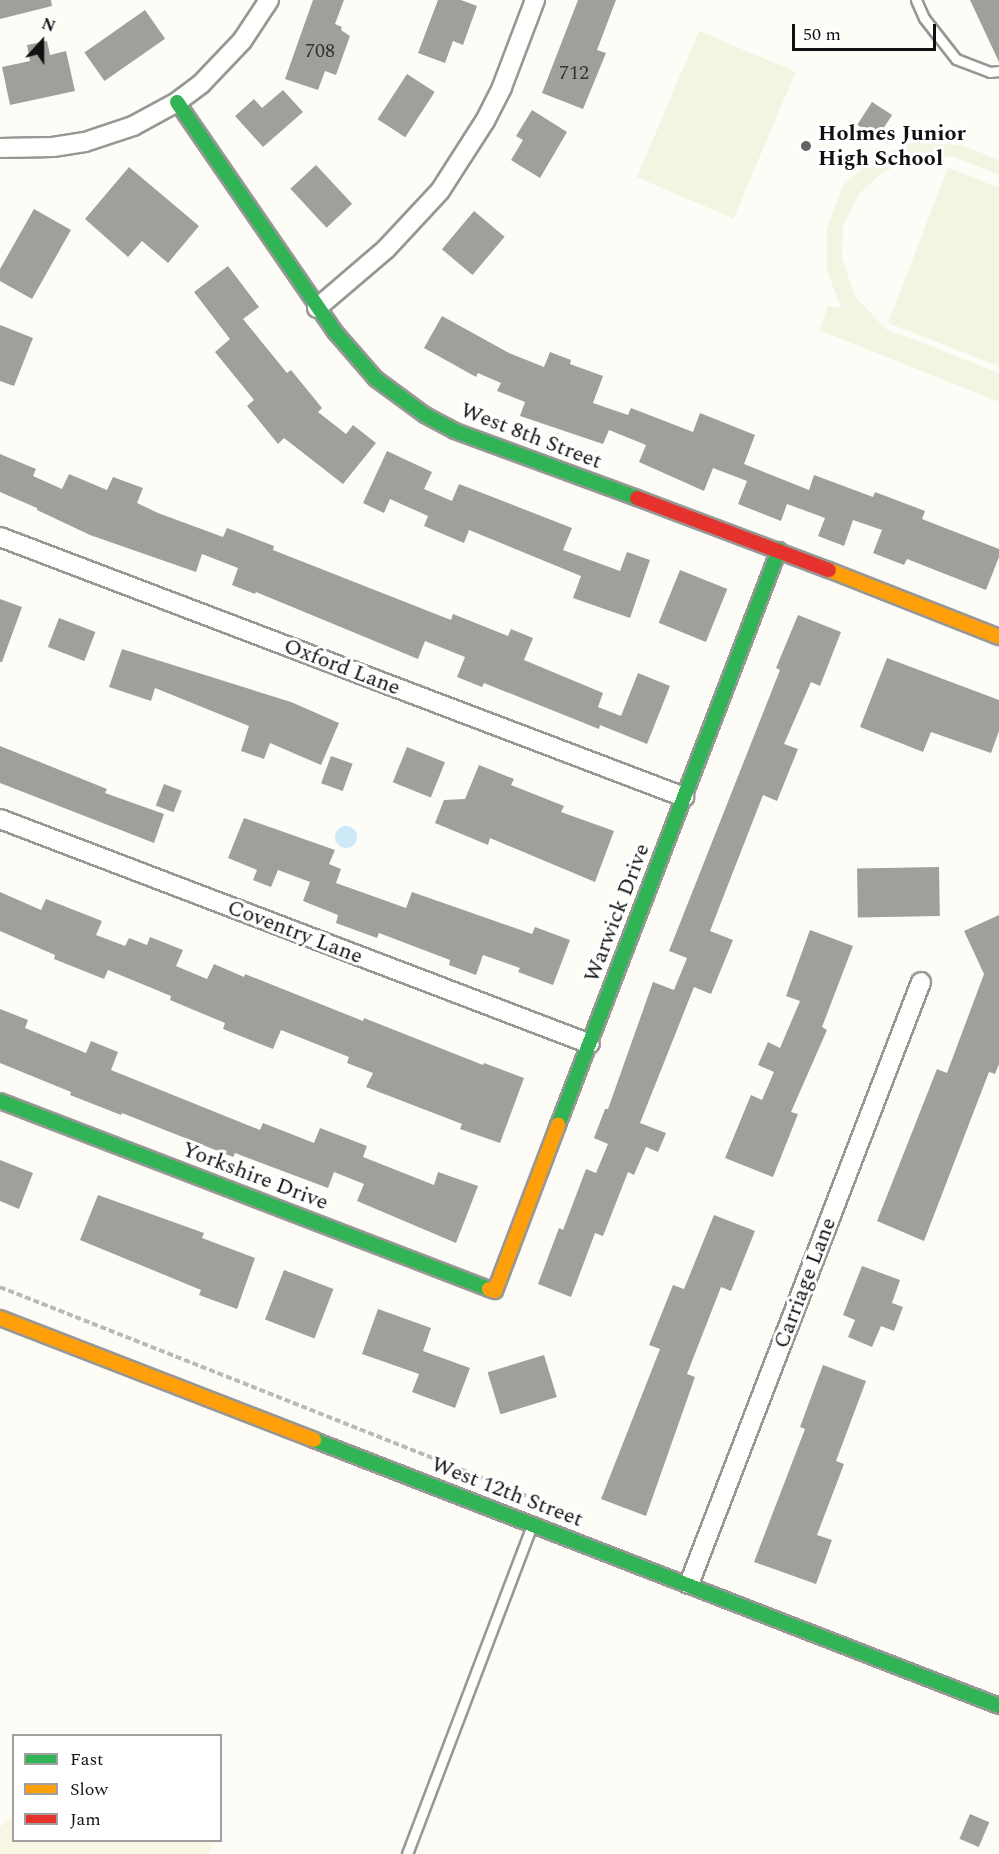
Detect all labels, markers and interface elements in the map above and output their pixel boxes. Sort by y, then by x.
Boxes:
north arrow [12,12,72,72]
text: N [38,12,59,39]
scale bar [795,12,939,50]
text: 50 m [803,21,841,48]
house number: 708 [305,39,335,63]
house number: 712 [559,61,589,85]
place label: Holmes Junior High School [818,120,966,172]
marker: Holmes Junior High School [799,139,813,153]
street label: West 8th Street [457,397,605,475]
street label: Oxford Lane [280,633,404,701]
street label: Warwick Drive [578,840,656,986]
street label: Coventry Lane [224,894,366,970]
street label: Yorkshire Drive [178,1136,332,1216]
street label: Carriage Lane [768,1214,842,1352]
street label: West 12th Street [427,1451,587,1533]
legend [12,1734,222,1842]
text: Fast [70,1746,103,1773]
text: Slow [70,1776,108,1803]
text: Jam [70,1806,101,1833]

